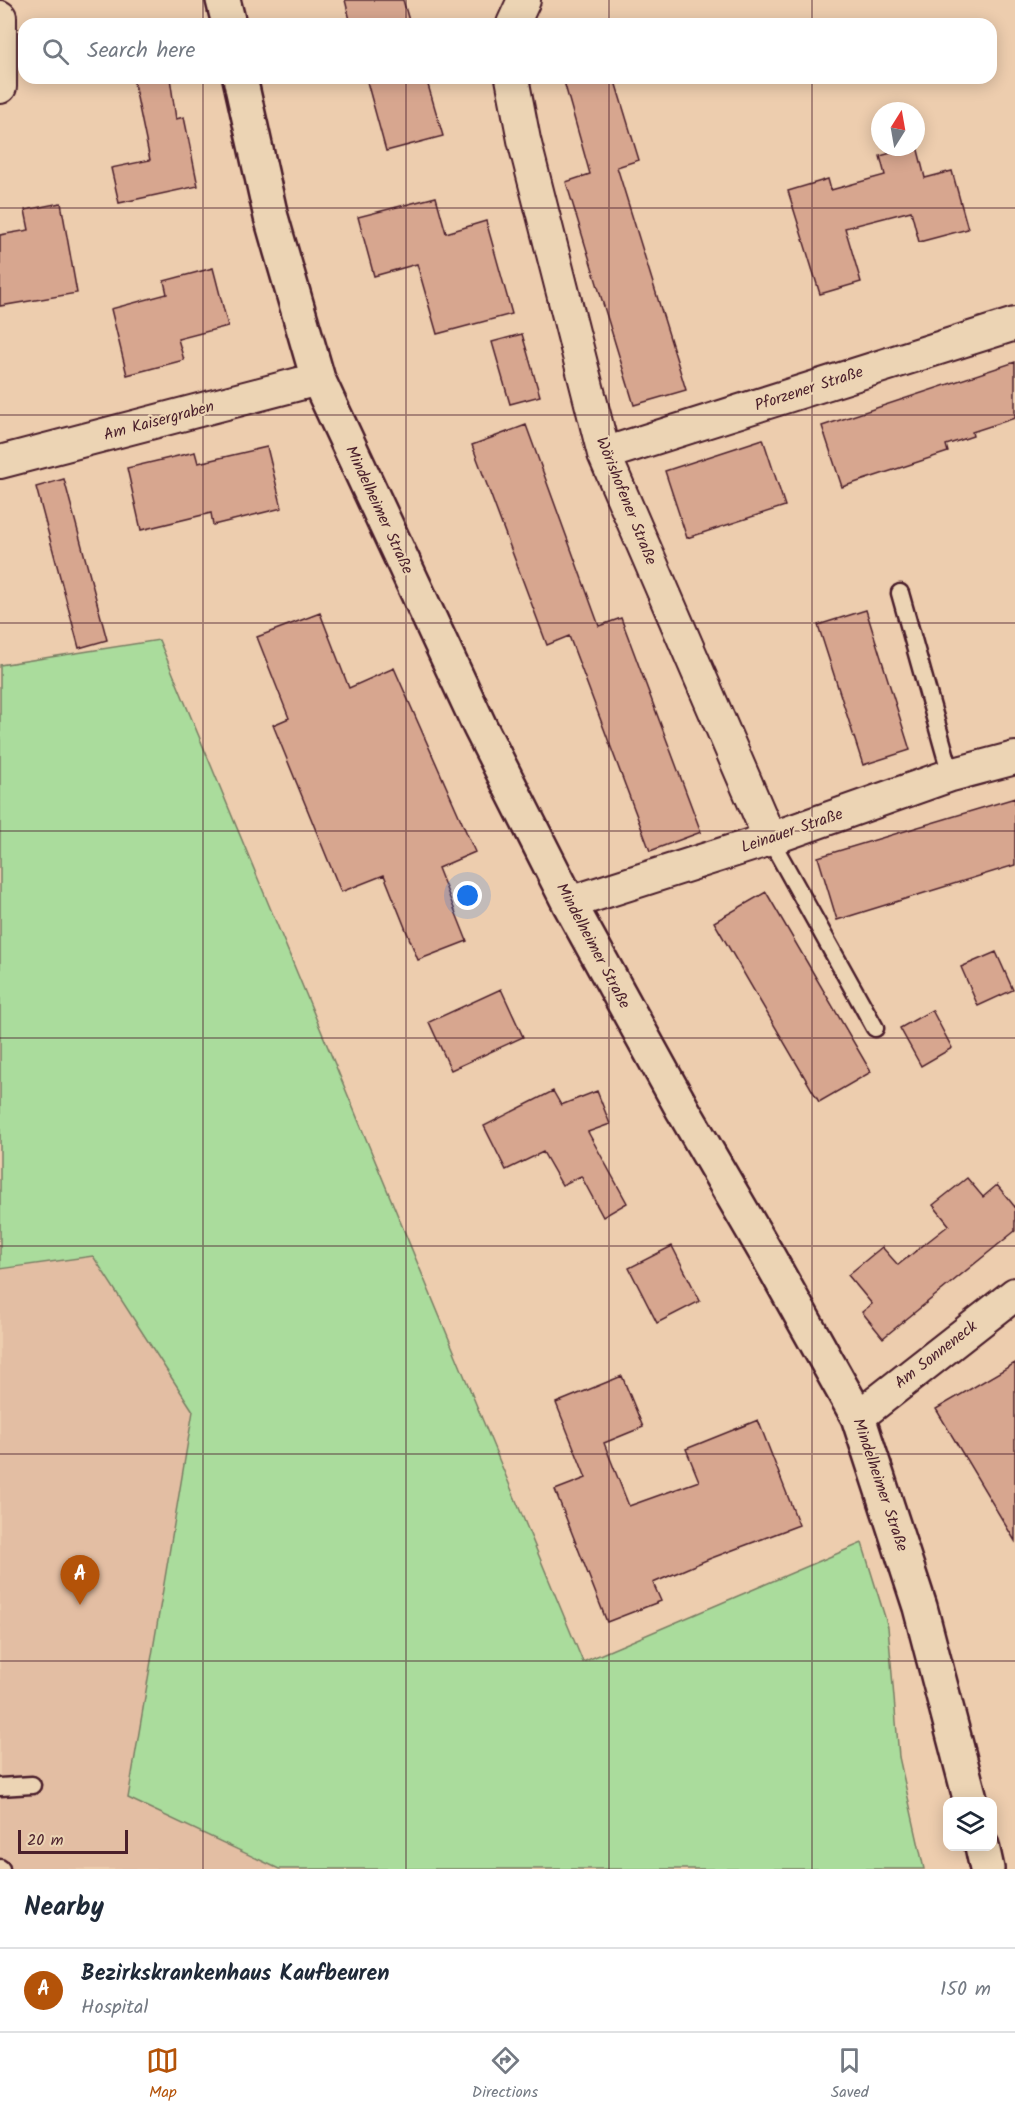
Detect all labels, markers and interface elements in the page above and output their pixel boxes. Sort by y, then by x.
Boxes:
search box [18,18,997,84]
text: Search here [87,34,195,69]
icon: search [39,35,72,68]
north arrow [871,102,925,156]
street label: Pforzener Straße [751,360,867,418]
street label: Am Kaisergraben [101,394,217,448]
street label: Wörishofener Straße [589,433,663,569]
street label: Mindelheimer Straße [338,442,420,578]
street label: Leinauer Straße [738,802,846,860]
street label: Mindelheimer Straße [549,879,637,1013]
your location [453,881,482,910]
street label: Am Sonneneck [889,1314,983,1395]
street label: Mindelheimer Straße [845,1415,915,1555]
pin: A [60,1556,100,1605]
map controls [943,1797,997,1851]
button: layers [943,1797,997,1851]
scale bar [18,1827,128,1854]
text: 20 m [27,1828,63,1853]
text: Nearby [24,1887,104,1929]
text: Bezirkskrankenhaus Kaufbeuren [81,1957,389,1992]
text: A [37,1974,50,2006]
text: 150 m [940,1974,991,2006]
text: Hospital [81,1992,148,2024]
tab: Map [146,2044,179,2105]
tab: Directions [472,2044,538,2105]
tab: Saved [831,2044,869,2105]

